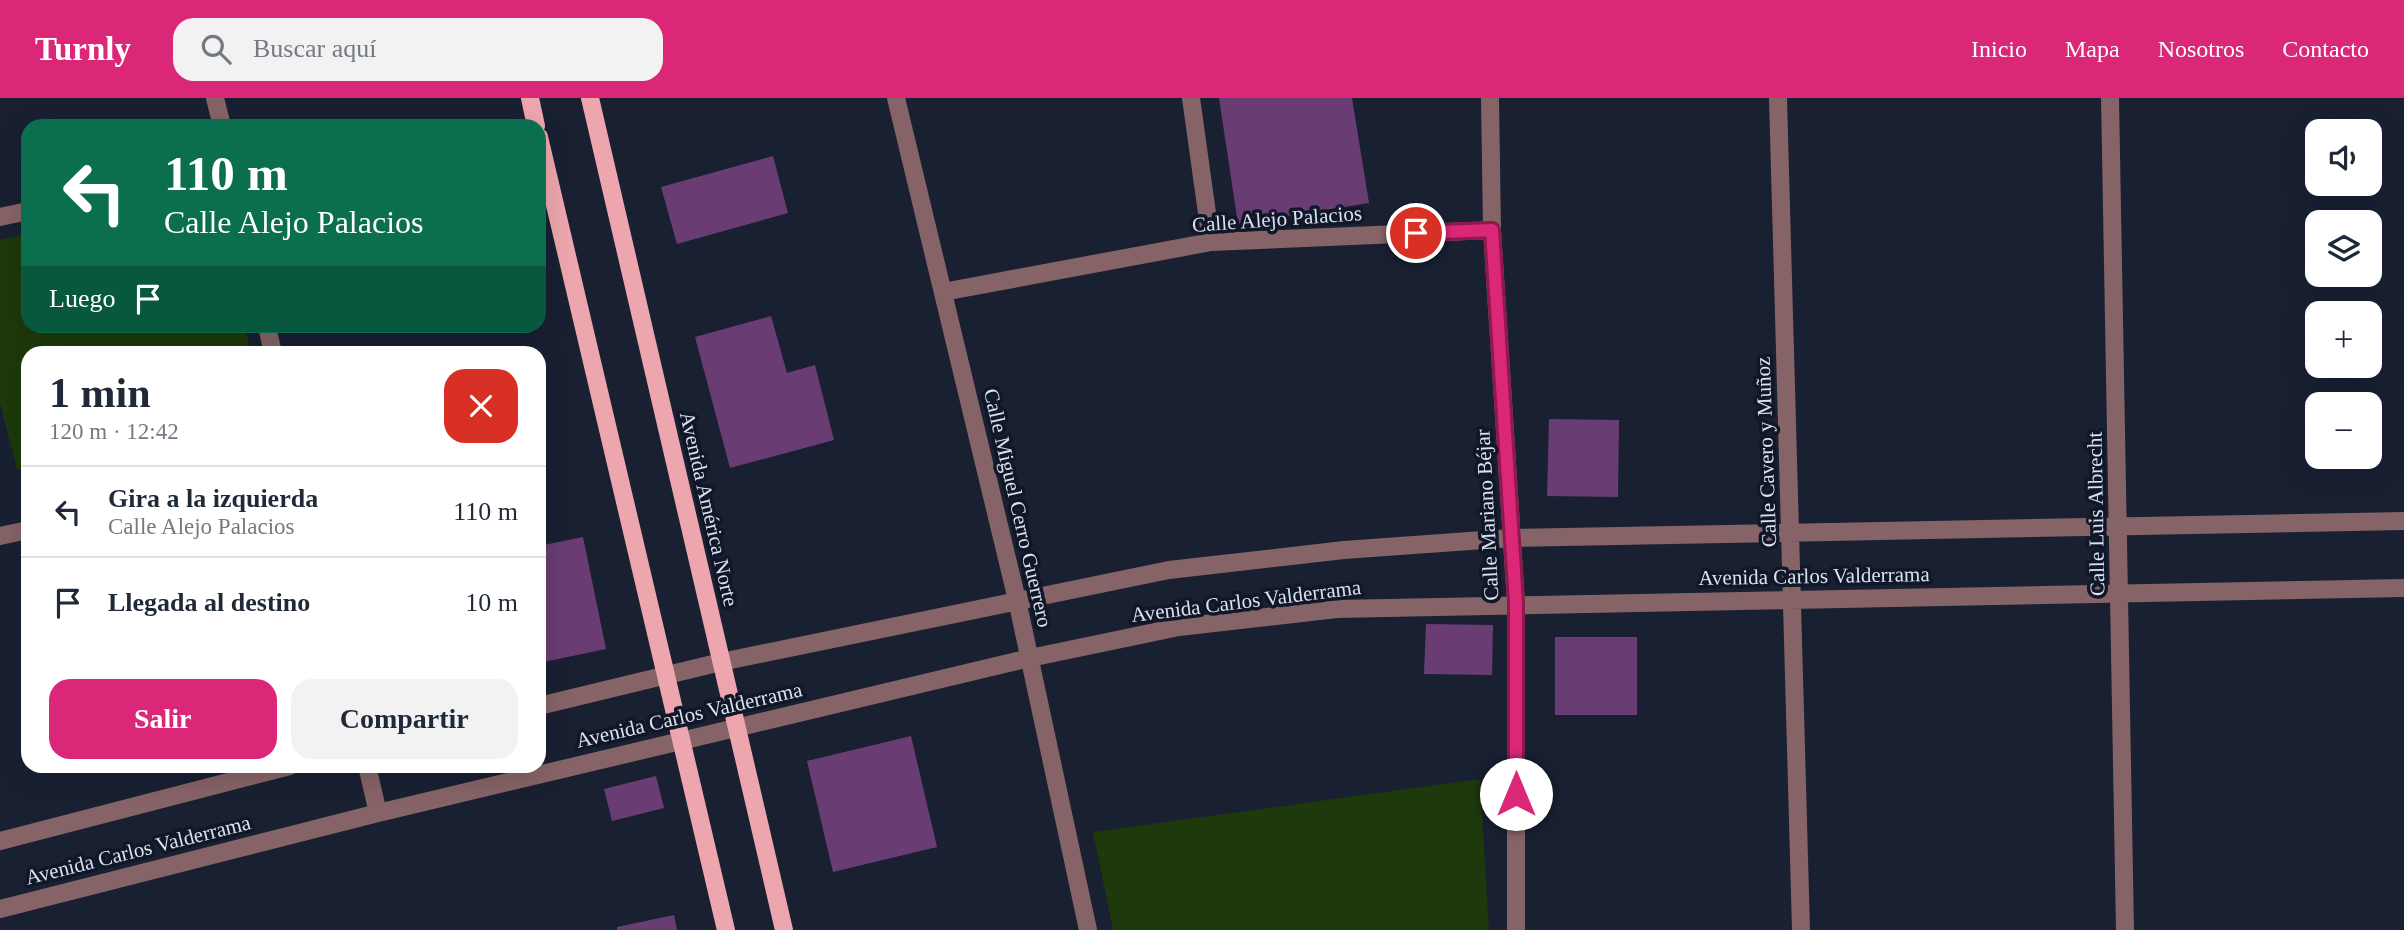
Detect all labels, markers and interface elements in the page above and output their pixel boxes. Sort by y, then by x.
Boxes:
search box [173,18,663,81]
icon: search [197,30,235,68]
text: Turnly [35,31,131,67]
text: Buscar aquí [253,34,376,63]
text: Inicio [1971,36,2027,62]
text: Mapa [2065,36,2120,62]
text: Nosotros [2158,36,2244,62]
text: Contacto [2282,36,2369,62]
map controls [2305,119,2382,469]
button: sound [2305,119,2382,196]
text: 110 m [164,146,288,201]
icon: left [49,147,140,238]
street label: Calle Alejo Palacios [1191,201,1363,237]
pin [1386,203,1446,263]
text: Calle Alejo Palacios [164,204,424,240]
button: layers [2305,210,2382,287]
icon: arrive [1397,214,1435,252]
icon: arrive [129,280,167,318]
text: Luego [49,284,115,313]
button: + [2305,301,2382,378]
street label: Calle Cavero y Muñoz [1751,356,1781,548]
button: close [444,369,518,443]
text: 1 min [49,370,151,416]
street label: Calle Miguel Cerro Guerrero [979,386,1057,630]
button: − [2305,392,2382,469]
street label: Avenida América Norte [675,409,743,609]
text: 120 m · 12:42 [49,419,179,444]
street label: Calle Mariano Béjar [1471,429,1503,601]
street label: Calle Luis Albrecht [2083,431,2109,596]
text: Gira a la izquierda [108,484,318,513]
icon: left [49,493,87,531]
text: 110 m [453,497,518,526]
text: Calle Alejo Palacios [108,514,295,539]
street label: Avenida Carlos Valderrama [1698,562,1931,590]
street label: Avenida Carlos Valderrama [1130,575,1363,627]
icon: arrive [49,584,87,622]
text: Llegada al destino [108,588,310,617]
text: 10 m [465,588,518,617]
street label: Avenida Carlos Valderrama [574,677,805,753]
button: Salir [49,679,277,759]
button: Compartir [291,679,518,759]
position arrow [1479,757,1553,831]
street label: Avenida Carlos Valderrama [23,810,254,890]

